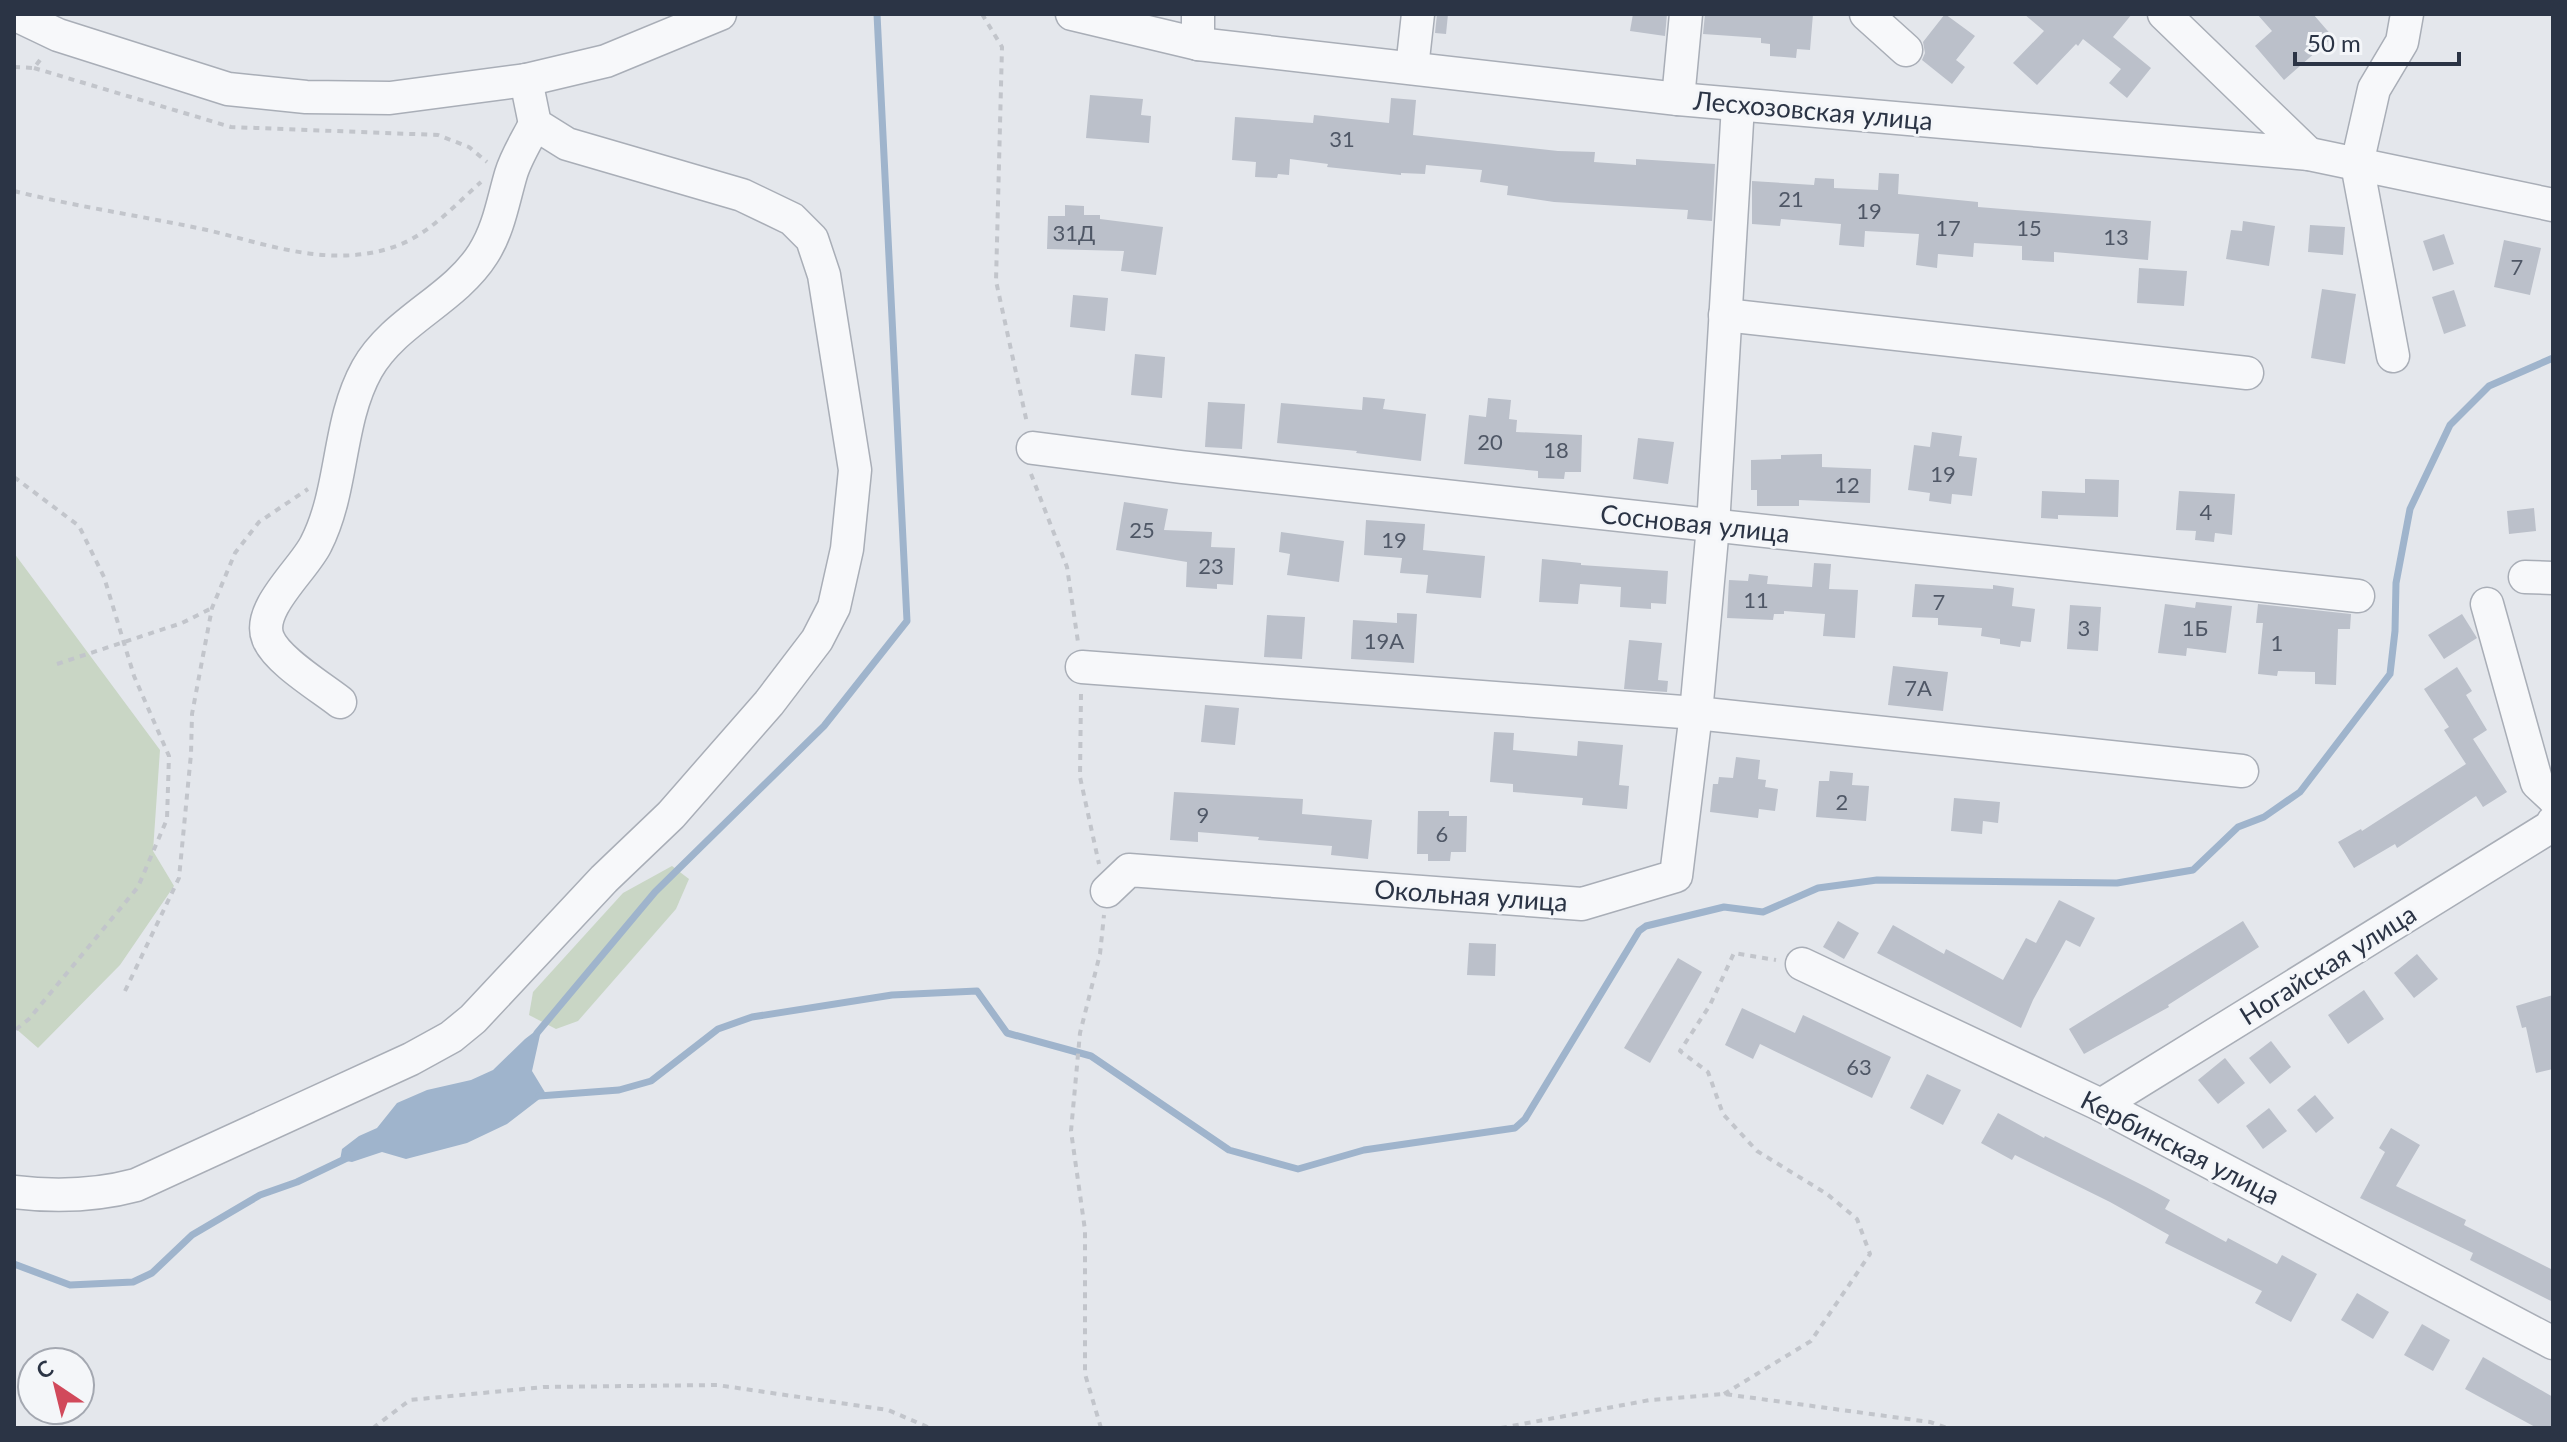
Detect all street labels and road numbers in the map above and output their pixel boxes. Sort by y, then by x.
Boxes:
street label: Лесхозовская улица [1691,84,1934,136]
street label: Сосновая улица [1599,497,1791,549]
street label: Окольная улица [1373,872,1569,918]
street label: Ногайская улица [2233,897,2422,1031]
street label: Кербинская улица [2076,1083,2285,1211]

